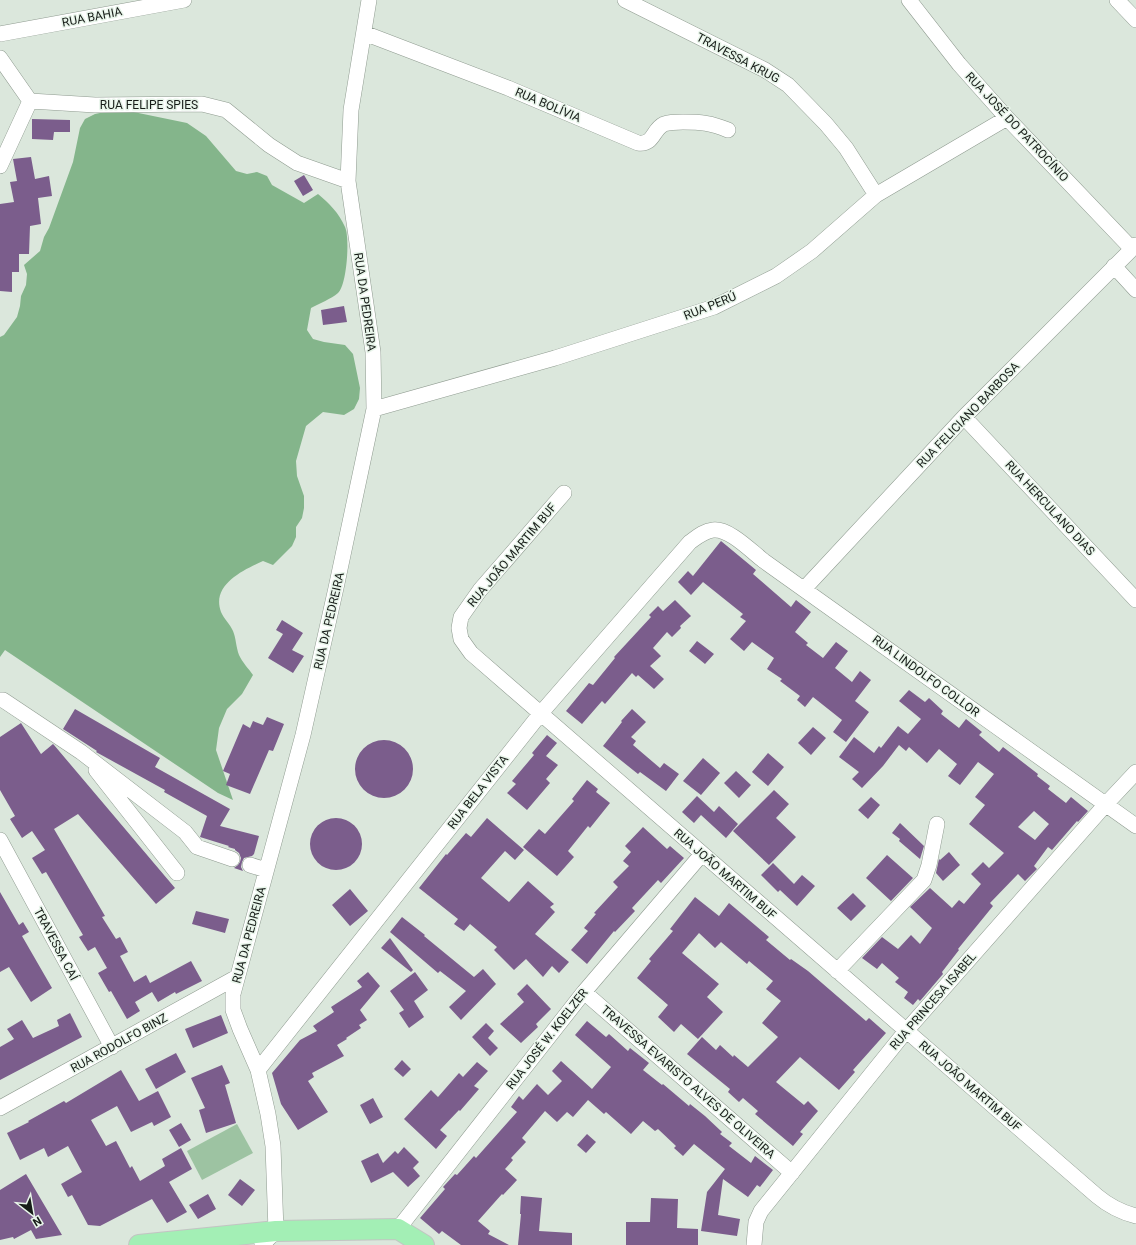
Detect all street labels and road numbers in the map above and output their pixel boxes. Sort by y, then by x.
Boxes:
street label: RUA BAHIA [61,4,123,30]
street label: TRAVESSA KRUG [694,30,782,86]
street label: RUA JOSÉ DO PATROCÍNIO [963,69,1072,185]
street label: RUA BOLÍVIA [513,84,584,125]
street label: RUA FELIPE SPIES [100,98,198,112]
street label: RUA DA PEDREIRA [351,252,379,352]
street label: RUA PERÚ [681,288,738,323]
street label: RUA FELICIANO BARBOSA [914,359,1022,471]
street label: RUA HERCULANO DIAS [1002,458,1098,558]
street label: RUA JOÃO MARTIM BUF [463,499,560,610]
street label: RUA DA PEDREIRA [311,571,347,671]
street label: RUA LINDOLFO COLLOR [870,632,983,720]
street label: RUA BELA VISTA [445,752,511,832]
street label: RUA JOÃO MARTIM BUF [671,824,780,922]
street label: RUA DA PEDREIRA [229,885,269,985]
street label: TRAVESSA CAÍ [31,905,82,983]
street label: RUA PRINCESA ISABEL [887,949,979,1052]
street label: RUA JOSÉ W. KOELZER [503,985,591,1092]
street label: TRAVESSA EVARISTO ALVES DE OLIVEIRA [598,1003,778,1161]
street label: RUA RODOLFO BINZ [68,1011,170,1075]
street label: RUA JOÃO MARTIM BUF [916,1036,1025,1134]

